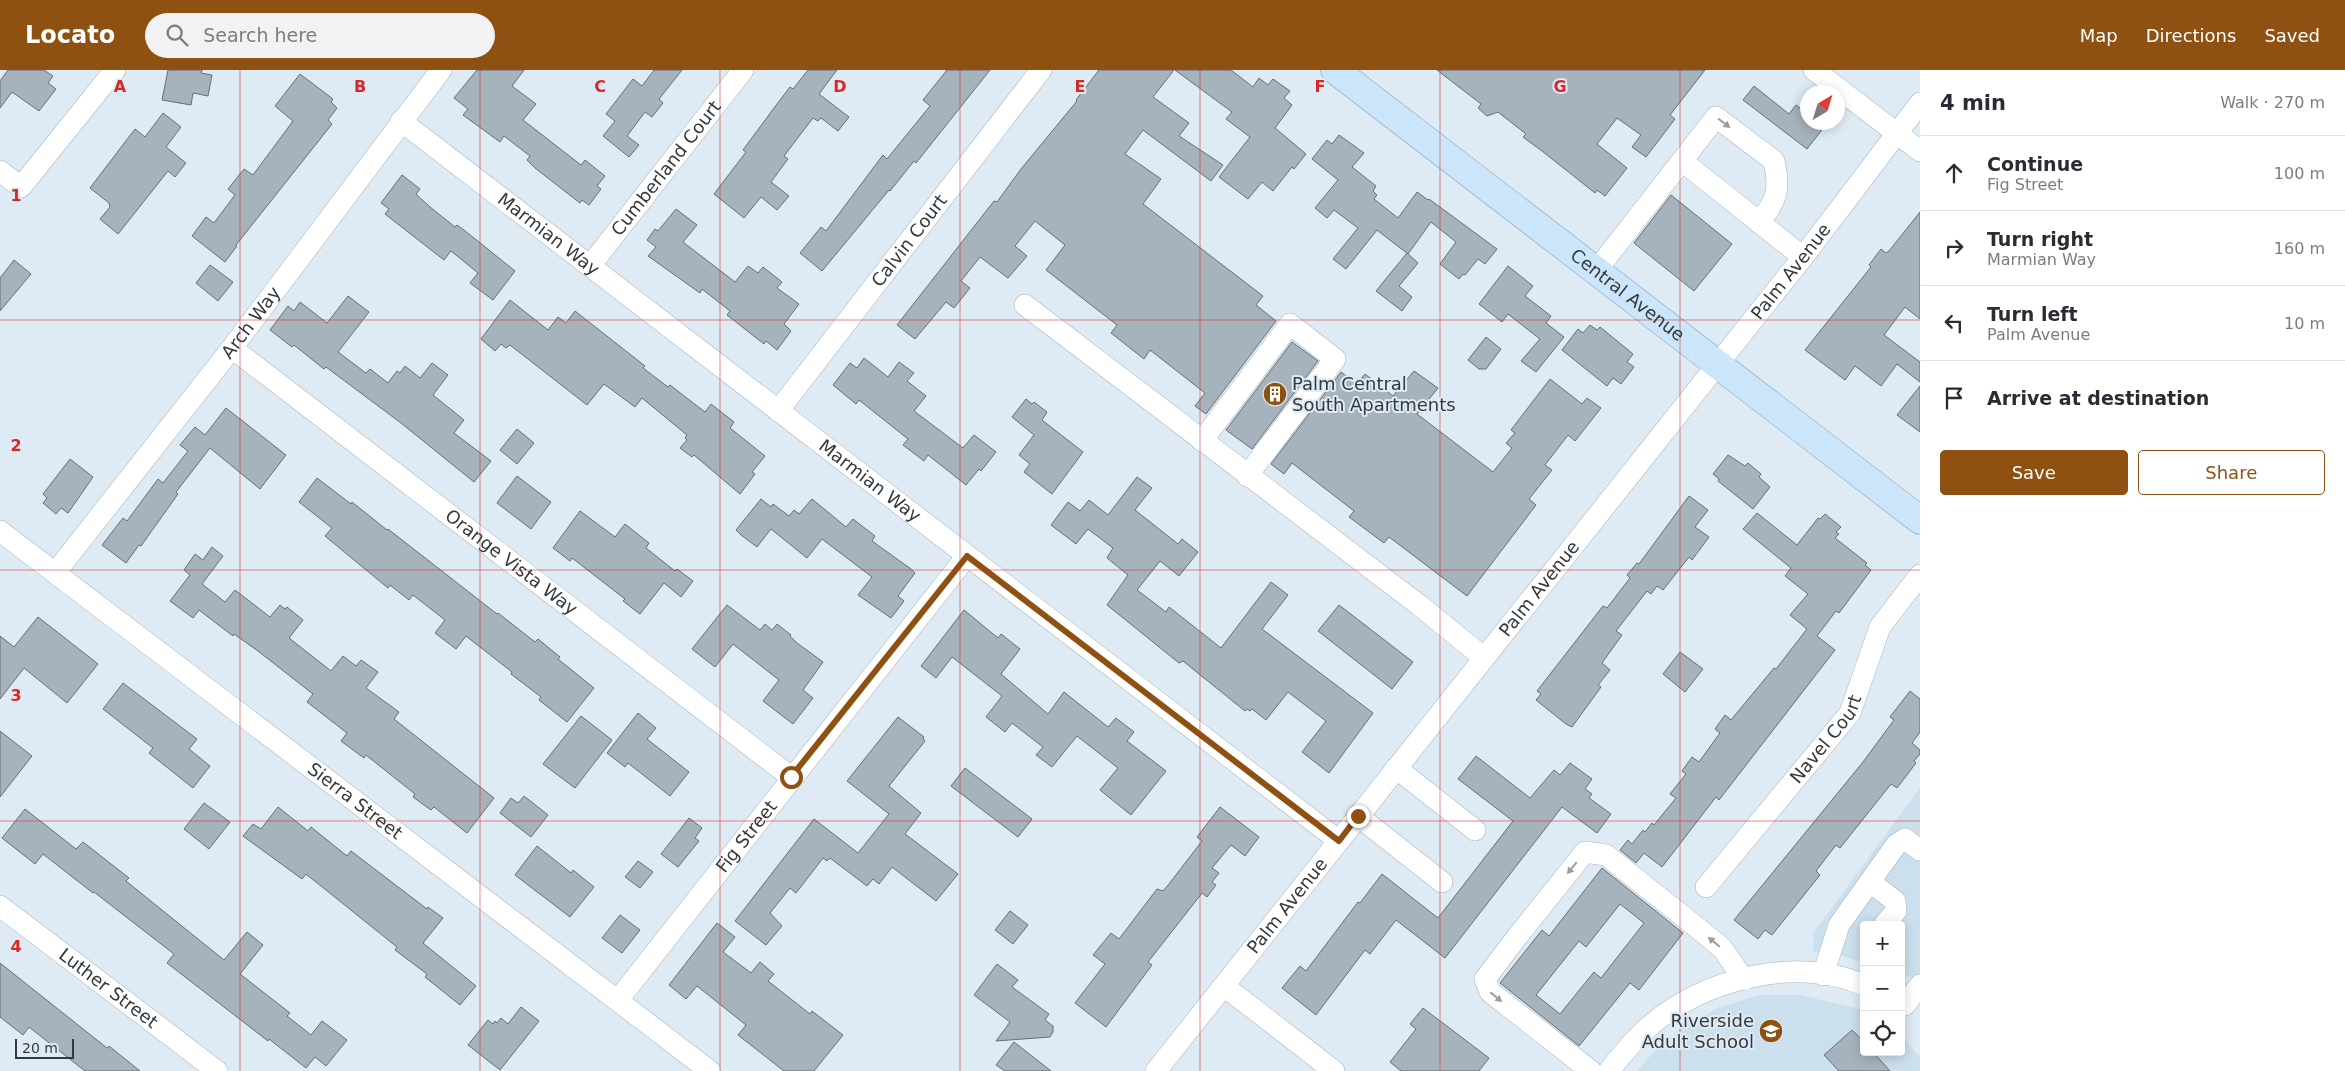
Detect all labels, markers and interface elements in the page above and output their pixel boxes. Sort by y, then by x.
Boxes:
search box [145,13,495,58]
text: Locato [25,21,115,49]
icon: search [163,21,191,49]
text: Search here [203,24,317,46]
text: Map [2080,25,2118,46]
text: Directions [2146,25,2236,46]
text: Saved [2264,25,2320,46]
text: A [114,77,127,96]
text: B [354,77,366,96]
text: C [594,77,606,96]
text: D [833,77,847,96]
text: E [1075,77,1085,96]
text: F [1315,77,1325,96]
text: G [1553,77,1567,96]
north arrow [1800,85,1845,130]
text: 4 min [1940,91,2006,115]
text: Walk · 270 m [2220,93,2325,112]
street label: Cumberland Court [607,96,725,240]
one-way arrow [1717,118,1731,128]
text: Continue [1987,153,2083,175]
icon: ahead [1940,159,1968,187]
text: 100 m [2274,164,2325,183]
text: Fig Street [1987,175,2063,194]
text: 1 [10,186,22,205]
street label: Marmian Way [494,188,604,280]
street label: Calvin Court [867,190,951,291]
street label: Palm Avenue [1747,219,1835,323]
text: Turn right [1987,228,2093,250]
icon: right [1940,234,1968,262]
text: 160 m [2274,239,2325,258]
street label: Central Avenue [1567,244,1689,345]
text: Marmian Way [1987,250,2096,269]
street label: Arch Way [217,282,285,363]
text: Turn left [1987,303,2078,325]
icon: left [1940,309,1968,337]
text: 10 m [2284,314,2325,333]
text: Palm Avenue [1987,325,2090,344]
place label: Palm Central South Apartments [1292,373,1456,415]
building icon: Palm Central South Apartments [1262,381,1288,407]
icon: arrive [1940,384,1968,412]
text: Arrive at destination [1987,387,2209,409]
street label: Marmian Way [815,435,925,526]
text: 2 [10,436,22,455]
button: Save [1940,450,2128,495]
button: Share [2138,450,2325,495]
street label: Orange Vista Way [441,505,582,619]
street label: Palm Avenue [1495,536,1583,641]
text: 3 [10,686,22,705]
street label: Navel Court [1785,692,1865,787]
street label: Sierra Street [304,758,407,843]
route start [780,766,803,789]
street label: Fig Street [711,796,781,876]
route end [1347,805,1370,828]
street label: Palm Avenue [1242,853,1331,958]
one-way arrow [1567,861,1578,874]
map controls [1860,921,1905,1056]
button: + [1860,921,1905,966]
one-way arrow [1708,936,1721,947]
text: 4 [10,937,22,956]
street label: Luther Street [55,944,162,1032]
button: − [1860,966,1905,1011]
one-way arrow [1490,991,1503,1002]
place label: Riverside Adult School [1642,1010,1754,1052]
button: locate [1860,1011,1905,1056]
school or university icon: Riverside Adult School [1758,1018,1784,1044]
scale bar [15,1036,74,1059]
text: 20 m [22,1040,58,1056]

